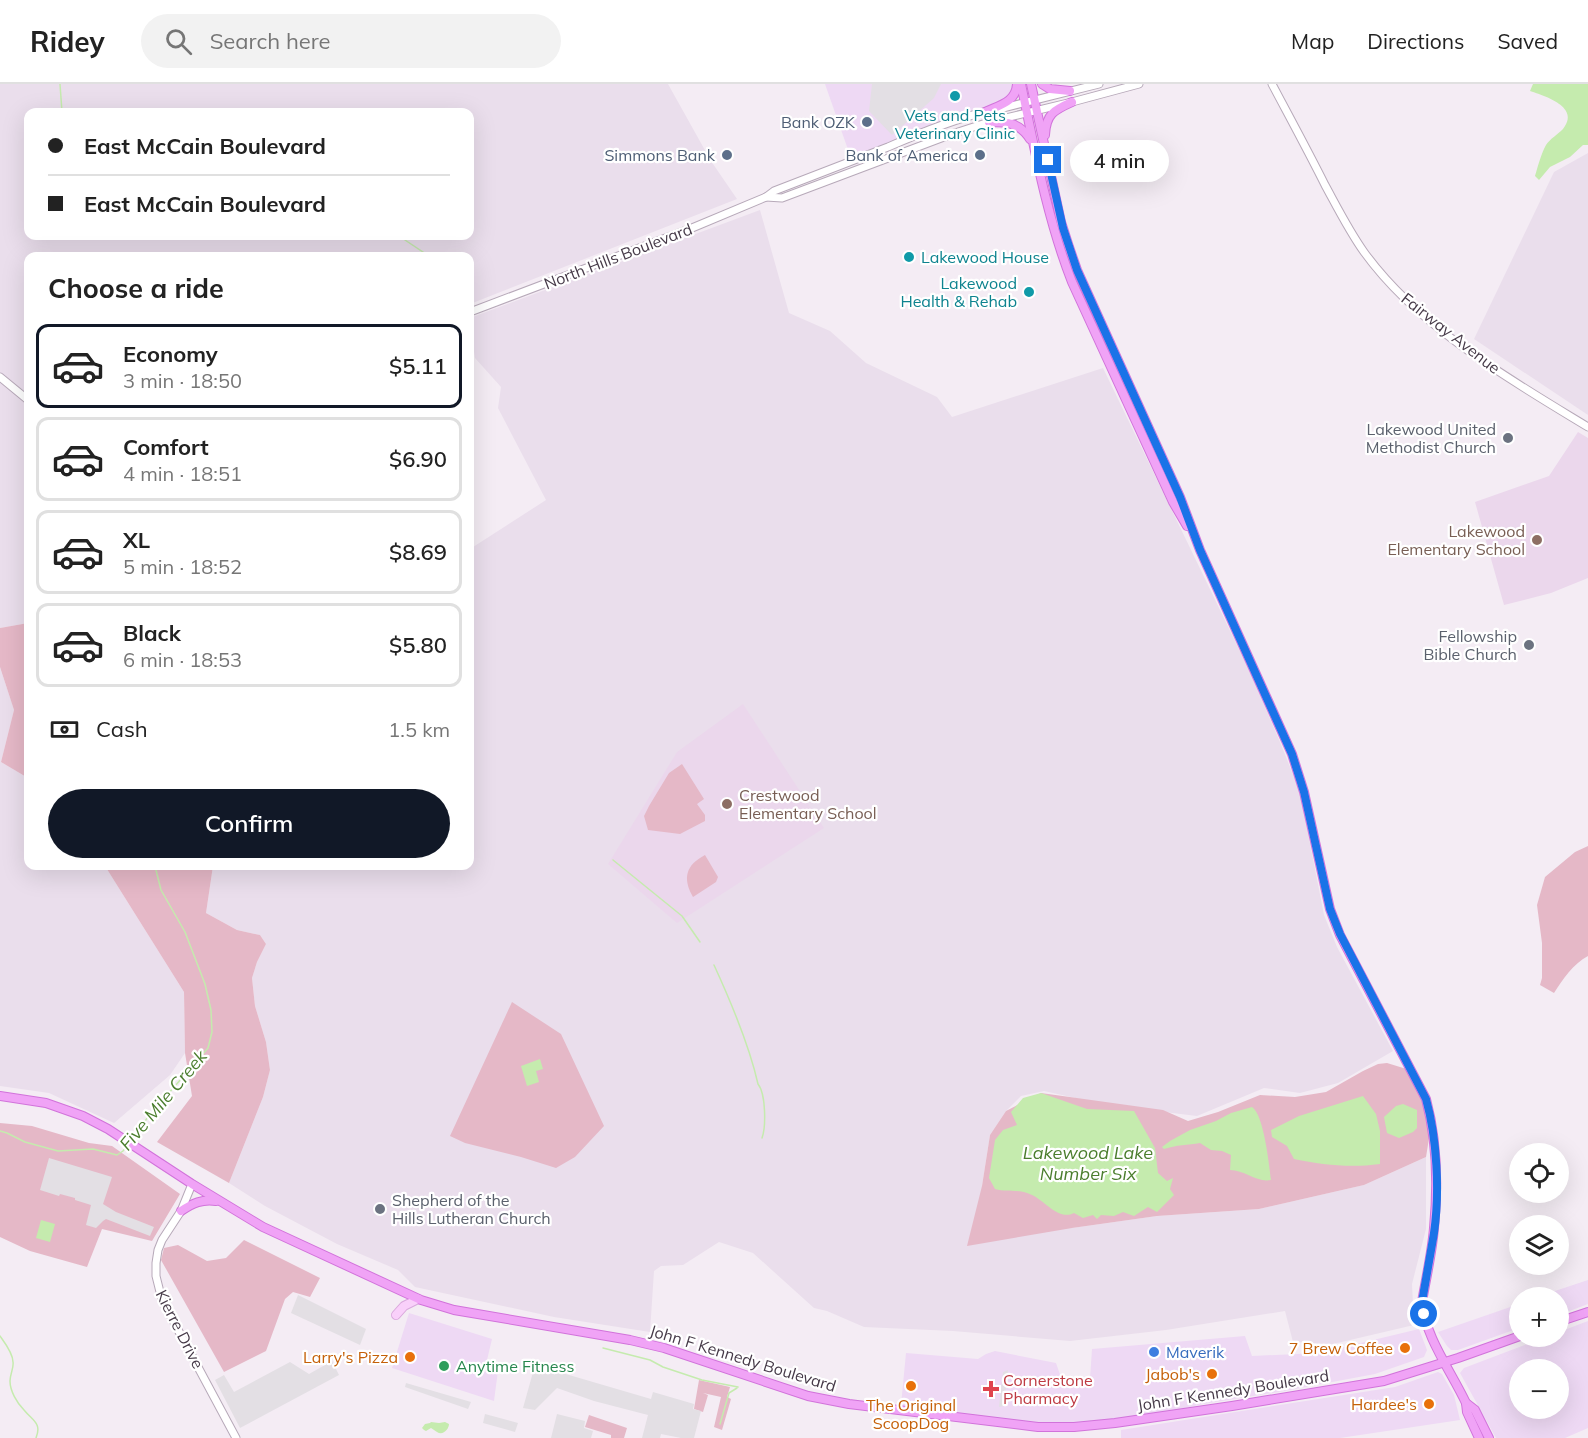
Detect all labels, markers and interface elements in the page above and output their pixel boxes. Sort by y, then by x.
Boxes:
search box [141,14,561,68]
text: Ridey [30,24,105,59]
icon: search [162,25,195,58]
text: Search here [210,27,331,55]
text: Map [1291,28,1334,54]
text: Directions [1367,28,1464,54]
text: Saved [1497,28,1558,54]
marker: Vets and Pets Veterinary Clinic [948,89,962,103]
place label: Vets and Pets Veterinary Clinic [895,105,1015,143]
place label: Bank OZK [781,112,856,132]
marker: Bank OZK [860,115,874,129]
text: East McCain Boulevard [84,132,326,160]
callout: 4 min [1069,139,1168,181]
place label: Simmons Bank [604,145,716,165]
place label: Bank of America [846,145,968,165]
route end [1034,146,1061,173]
marker: Simmons Bank [720,148,734,162]
marker: Bank of America [973,148,987,162]
text: 4 min [1094,148,1145,173]
text: East McCain Boulevard [84,190,326,218]
street label: North Hills Boulevard [541,219,695,293]
place label: Lakewood House [921,247,1049,267]
marker: Lakewood House [902,250,916,264]
text: Choose a ride [48,271,224,305]
place label: Lakewood Health & Rehab [900,273,1017,311]
marker: Lakewood Health & Rehab [1022,285,1036,299]
street label: Fairway Avenue [1398,288,1504,378]
icon: car [51,339,105,393]
text: Economy [123,340,218,368]
text: $5.11 [389,352,447,380]
text: 3 min · 18:50 [123,368,242,393]
place label: Lakewood United Methodist Church [1366,419,1496,457]
marker: Lakewood United Methodist Church [1501,431,1515,445]
icon: car [51,432,105,486]
text: Comfort [123,433,209,461]
text: $6.90 [389,445,447,473]
text: 4 min · 18:51 [123,461,242,486]
place label: Lakewood Elementary School [1387,521,1525,559]
icon: car [51,525,105,579]
text: XL [123,526,150,554]
marker: Lakewood Elementary School [1530,533,1544,547]
text: $8.69 [389,538,447,566]
text: 5 min · 18:52 [123,554,242,579]
icon: car [51,618,105,672]
text: Black [123,619,181,647]
place label: Fellowship Bible Church [1423,626,1517,664]
text: $5.80 [389,631,447,659]
marker: Fellowship Bible Church [1522,638,1536,652]
text: 6 min · 18:53 [123,647,242,672]
icon: cash [48,713,81,746]
text: Cash [96,715,148,743]
text: 1.5 km [388,717,450,742]
place label: Crestwood Elementary School [739,785,877,823]
button: Confirm [48,789,450,858]
marker: Crestwood Elementary School [720,797,734,811]
water label: Five Mile Creek [114,1044,212,1155]
water label: Lakewood Lake Number Six [1023,1141,1153,1185]
map controls [1509,1143,1569,1419]
button: locate [1509,1143,1569,1203]
place label: Shepherd of the Hills Lutheran Church [392,1190,551,1228]
marker: Shepherd of the Hills Lutheran Church [373,1202,387,1216]
button: layers [1509,1215,1569,1275]
street label: Kierre Drive [152,1286,208,1372]
button: + [1509,1287,1569,1347]
route start [1410,1300,1437,1327]
street label: John F Kennedy Boulevard [647,1320,839,1396]
place label: 7 Brew Coffee [1289,1338,1393,1358]
marker: 7 Brew Coffee [1398,1341,1412,1355]
place label: Maverik [1166,1342,1225,1362]
marker: Maverik [1147,1345,1161,1359]
place label: Larry's Pizza [303,1347,398,1367]
marker: Larry's Pizza [403,1350,417,1364]
place label: Anytime Fitness [456,1356,574,1376]
marker: Anytime Fitness [437,1359,451,1373]
button: − [1509,1359,1569,1419]
place label: Jabob's [1145,1364,1200,1384]
street label: John F Kennedy Boulevard [1136,1365,1330,1415]
marker: Jabob's [1205,1367,1219,1381]
place label: Cornerstone Pharmacy [1003,1370,1093,1408]
marker: The Original ScoopDog [904,1379,918,1393]
marker: Cornerstone Pharmacy [984,1382,998,1396]
place label: Hardee's [1351,1394,1417,1414]
place label: The Original ScoopDog [866,1395,956,1433]
marker: Hardee's [1422,1397,1436,1411]

